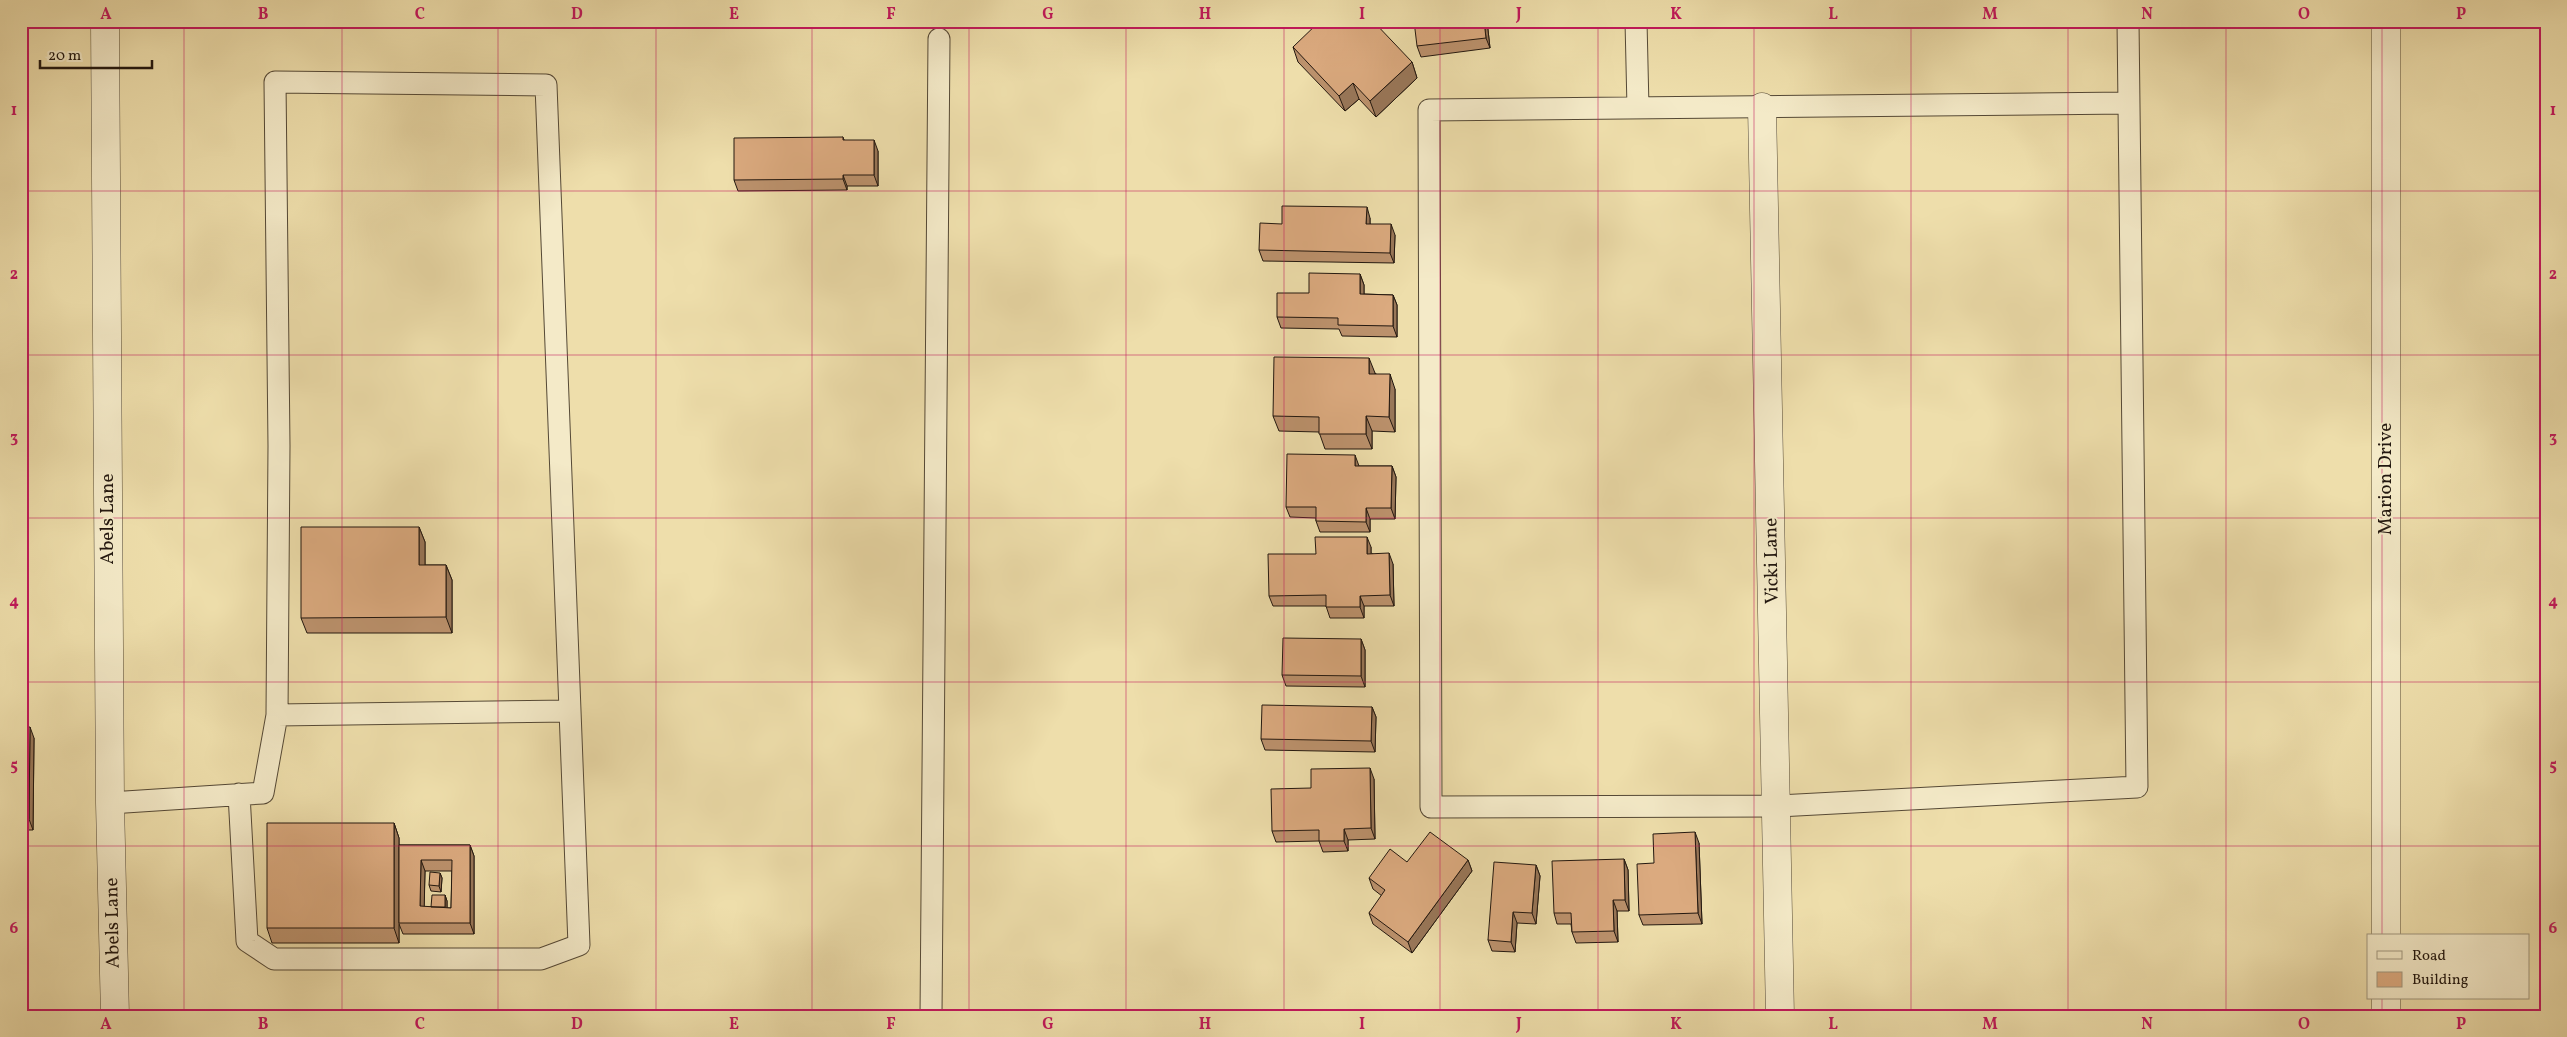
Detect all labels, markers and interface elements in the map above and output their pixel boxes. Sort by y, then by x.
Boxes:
text: A [100,4,112,26]
text: B [258,4,269,26]
text: C [415,4,425,26]
text: D [571,4,583,26]
text: E [729,4,739,26]
text: F [886,4,896,26]
text: G [1042,4,1054,26]
text: H [1199,4,1211,26]
text: I [1359,4,1365,26]
text: J [1515,4,1522,26]
text: K [1670,4,1682,26]
text: L [1828,4,1838,26]
text: M [1982,4,1998,26]
text: N [2141,4,2153,26]
text: O [2298,4,2310,26]
text: P [2456,4,2466,26]
scale bar [40,38,152,70]
text: 20 m [48,46,81,67]
text: 1 [11,100,17,122]
text: 1 [2550,100,2556,122]
text: 2 [10,264,18,286]
text: 2 [2549,264,2557,286]
street label: Marion Drive [2373,423,2399,535]
text: 3 [10,427,18,449]
text: 3 [2549,427,2557,449]
street label: Abels Lane [95,474,121,564]
street label: Vicki Lane [1758,518,1786,604]
text: 4 [9,591,19,613]
text: 4 [2548,591,2558,613]
text: 5 [10,755,18,777]
text: 5 [2549,755,2557,777]
street label: Abels Lane [99,877,127,969]
text: 6 [10,918,19,940]
text: 6 [2549,918,2558,940]
legend [2367,934,2530,1000]
text: Road [2412,946,2446,967]
text: Building [2412,970,2469,991]
text: A [100,1014,112,1036]
text: B [258,1014,269,1036]
text: C [415,1014,425,1036]
text: D [571,1014,583,1036]
text: E [729,1014,739,1036]
text: F [886,1014,896,1036]
text: G [1042,1014,1054,1036]
text: H [1199,1014,1211,1036]
text: I [1359,1014,1365,1036]
text: J [1515,1014,1522,1036]
text: K [1670,1014,1682,1036]
text: L [1828,1014,1838,1036]
text: M [1982,1014,1998,1036]
text: N [2141,1014,2153,1036]
text: O [2298,1014,2310,1036]
text: P [2456,1014,2466,1036]

